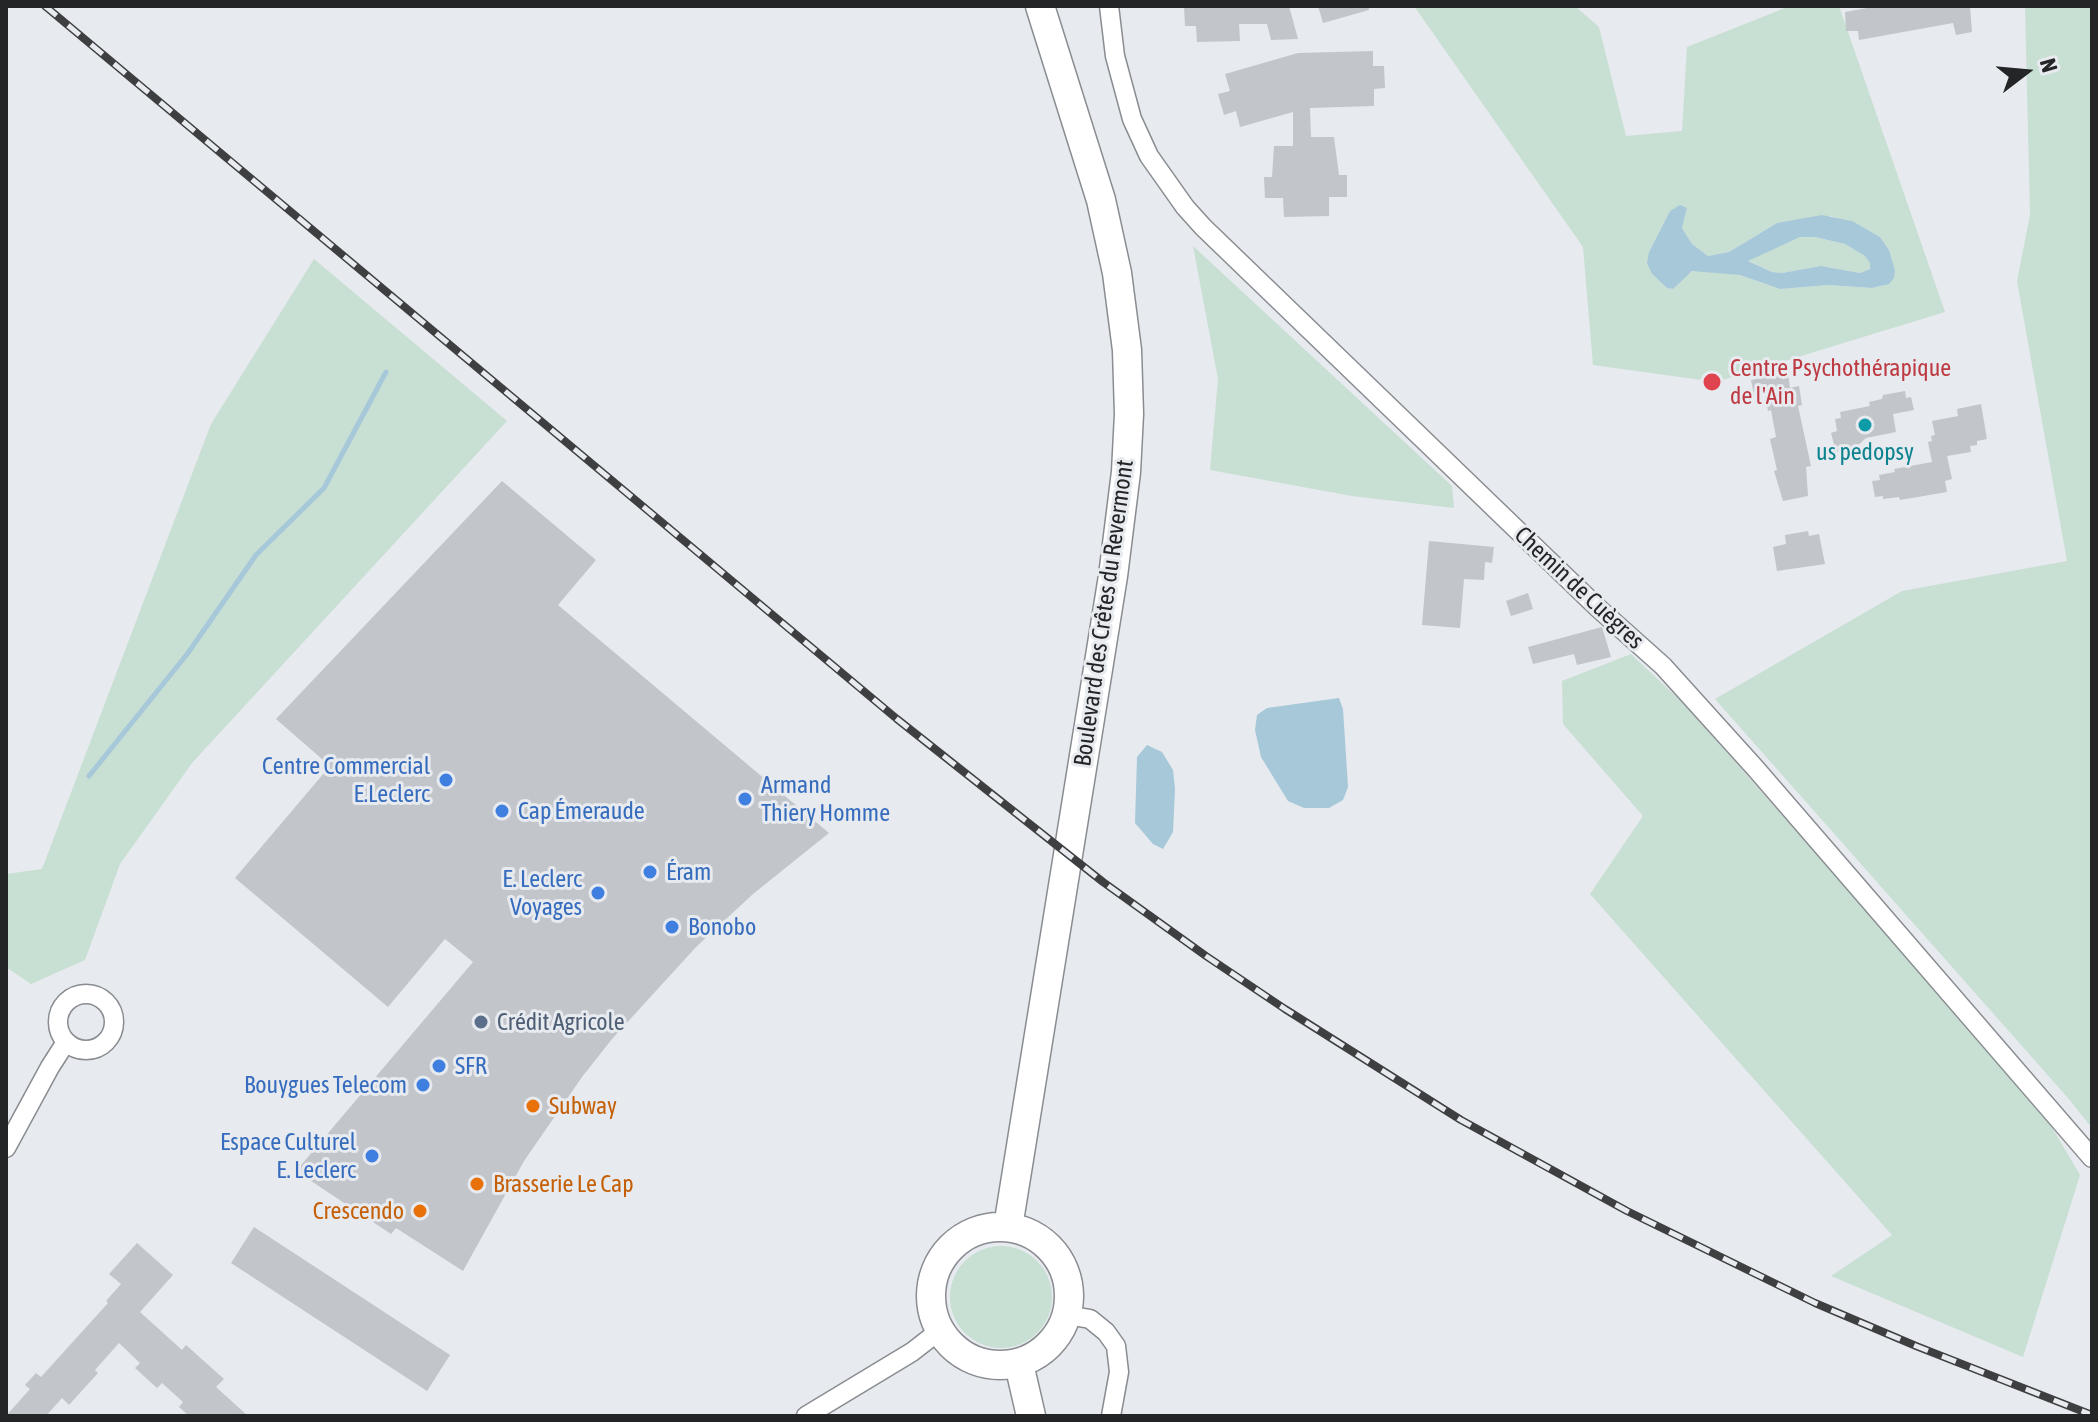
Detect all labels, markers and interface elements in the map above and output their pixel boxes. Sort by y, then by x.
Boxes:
north arrow [1986,32,2066,112]
text: N [2035,56,2063,75]
place label: Centre Psychothérapique de l'Ain [1730,354,1951,410]
marker: Centre Psychothérapique de l'Ain [1701,371,1723,393]
marker: us pedopsy [1856,416,1874,434]
place label: us pedopsy [1816,438,1914,466]
street label: Boulevard des Crêtes du Revermont [1068,458,1140,768]
street label: Chemin de Cuègres [1508,521,1650,655]
place label: Centre Commercial E.Leclerc [262,752,430,808]
marker: Centre Commercial E.Leclerc [437,771,455,789]
place label: Armand Thiery Homme [761,771,890,827]
marker: Armand Thiery Homme [736,790,754,808]
place label: Cap Émeraude [518,797,645,825]
marker: Cap Émeraude [493,802,511,820]
place label: Éram [666,858,711,886]
marker: Éram [641,863,659,881]
place label: E. Leclerc Voyages [502,865,582,921]
marker: E. Leclerc Voyages [589,884,607,902]
place label: Bonobo [688,913,756,941]
marker: Bonobo [663,918,681,936]
place label: Crédit Agricole [497,1008,625,1036]
marker: Crédit Agricole [472,1013,490,1031]
place label: SFR [455,1052,487,1080]
marker: SFR [430,1057,448,1075]
place label: Bouygues Telecom [244,1071,407,1099]
marker: Bouygues Telecom [414,1076,432,1094]
place label: Subway [549,1092,617,1120]
marker: Subway [524,1097,542,1115]
place label: Espace Culturel E. Leclerc [220,1128,356,1184]
marker: Espace Culturel E. Leclerc [363,1147,381,1165]
place label: Brasserie Le Cap [493,1170,634,1198]
marker: Brasserie Le Cap [468,1175,486,1193]
place label: Crescendo [313,1197,404,1225]
marker: Crescendo [411,1202,429,1220]

